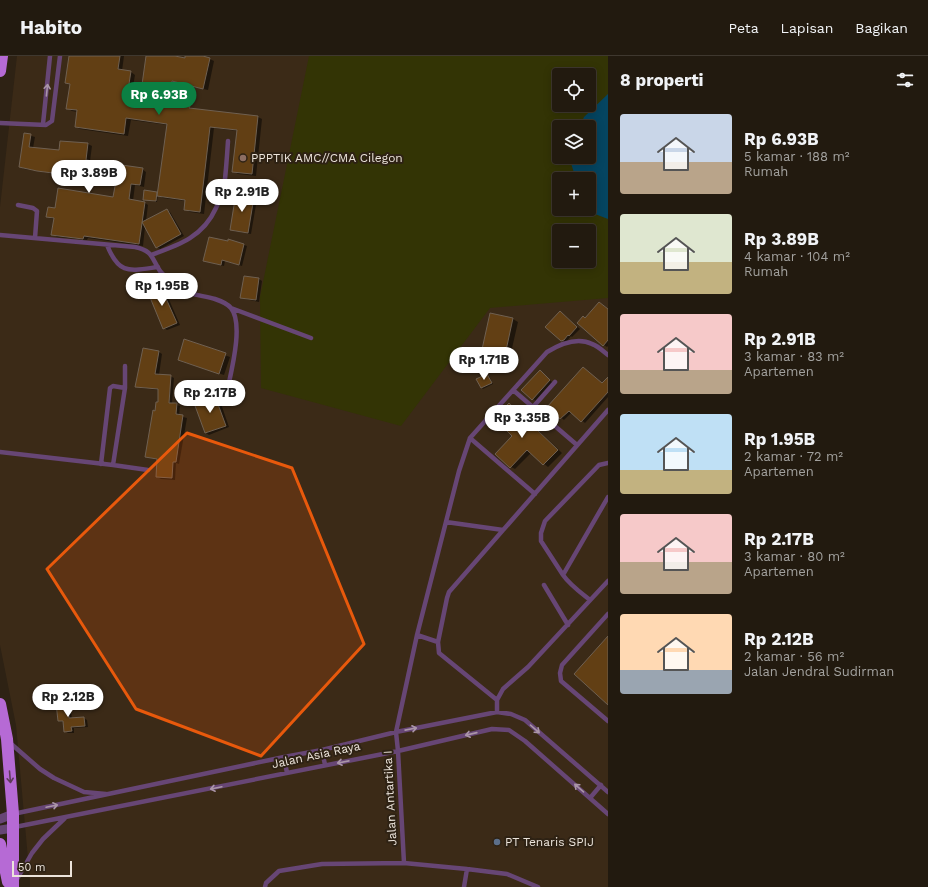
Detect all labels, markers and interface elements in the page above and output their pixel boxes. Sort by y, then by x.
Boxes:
text: Habito [20,16,82,39]
text: Peta [729,20,759,36]
text: Lapisan [781,20,833,36]
text: Bagikan [855,20,908,36]
map controls [552,68,596,268]
button: locate [552,68,596,112]
icon: filters [894,69,916,91]
text: 8 properti [620,70,704,90]
pin: Rp 6.93B [118,82,200,116]
one-way arrow [43,84,50,97]
text: Rp 6.93B [130,87,188,102]
button: layers [552,120,596,164]
text: Rp 6.93B [744,129,819,149]
icon: home [652,130,700,178]
text: 5 kamar · 188 m² [744,149,850,164]
place label: PPPTIK AMC//CMA Cilegon [251,151,403,165]
marker: PPPTIK AMC//CMA Cilegon [238,153,248,163]
pin: Rp 3.89B [48,160,130,194]
text: Rumah [744,164,788,179]
text: Rp 3.89B [60,165,118,180]
button: + [552,172,596,216]
pin: Rp 2.91B [201,179,283,213]
text: Rp 2.91B [215,184,269,199]
button: − [552,224,596,268]
text: Rp 3.89B [744,229,819,249]
icon: home [652,230,700,278]
text: 4 kamar · 104 m² [744,249,850,264]
text: Rumah [744,264,788,279]
pin: Rp 1.95B [121,273,203,307]
text: Rp 1.95B [135,278,189,293]
text: Rp 2.91B [744,329,816,349]
icon: home [652,330,700,378]
pin: Rp 1.71B [443,347,525,381]
text: 3 kamar · 83 m² [744,349,844,364]
text: Rp 1.71B [458,352,510,367]
text: Apartemen [744,364,814,379]
pin: Rp 2.17B [169,380,251,414]
text: Rp 2.17B [183,385,237,400]
pin: Rp 3.35B [481,405,563,439]
text: Rp 3.35B [494,410,550,425]
text: Rp 1.95B [744,429,815,449]
icon: home [652,430,700,478]
text: 2 kamar · 72 m² [744,449,843,464]
text: Apartemen [744,464,814,479]
text: Rp 2.17B [744,529,814,549]
icon: home [652,530,700,578]
text: 3 kamar · 80 m² [744,549,845,564]
text: Apartemen [744,564,814,579]
text: Rp 2.12B [744,629,814,649]
icon: home [652,630,700,678]
text: 2 kamar · 56 m² [744,649,844,664]
text: Jalan Jendral Sudirman [744,664,894,679]
pin: Rp 2.12B [27,684,109,718]
text: Rp 2.12B [41,689,95,704]
one-way arrow [530,724,540,733]
one-way arrow [404,725,417,733]
one-way arrow [464,731,477,739]
street label: Jalan Asia Raya [270,739,362,771]
street label: Jalan Antartika I [381,750,399,846]
one-way arrow [337,758,350,766]
one-way arrow [6,770,14,783]
one-way arrow [574,783,584,793]
one-way arrow [210,784,223,792]
one-way arrow [45,802,58,810]
place label: PT Tenaris SPIJ [505,835,594,849]
marker: PT Tenaris SPIJ [492,837,502,847]
scale bar [12,859,72,878]
text: 50 m [18,861,45,874]

